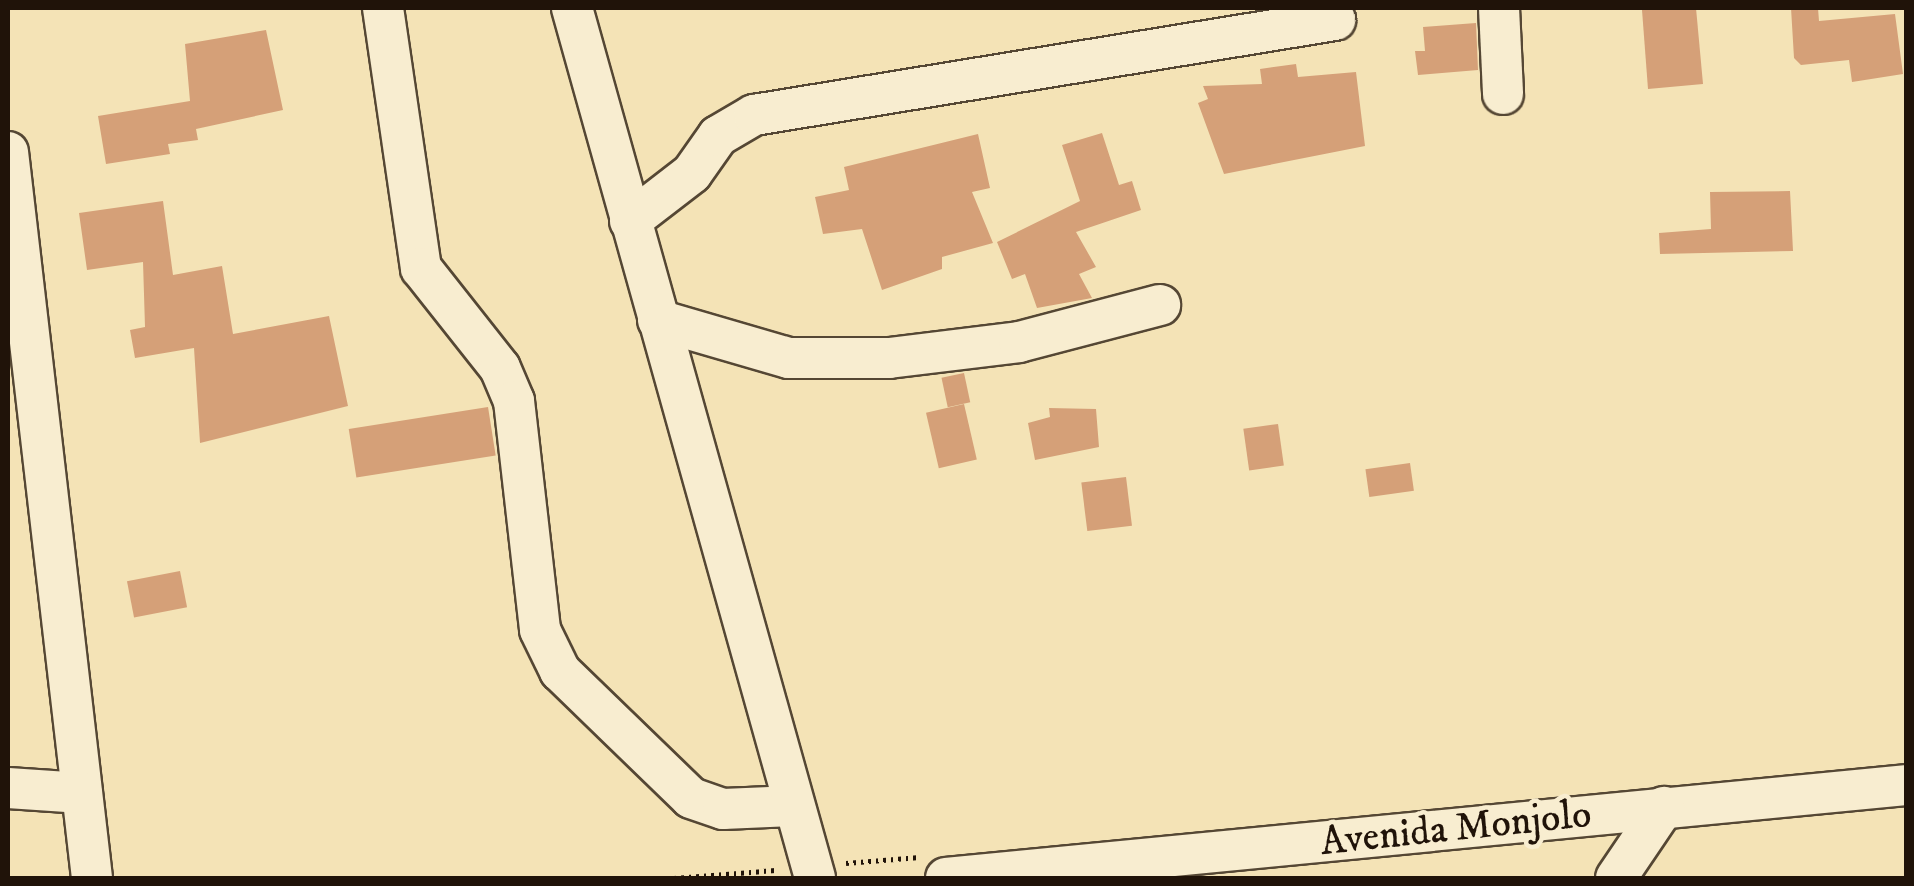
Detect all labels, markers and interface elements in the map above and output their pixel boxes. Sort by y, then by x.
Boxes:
street label: Avenida Monjolo [1318,791,1594,867]

